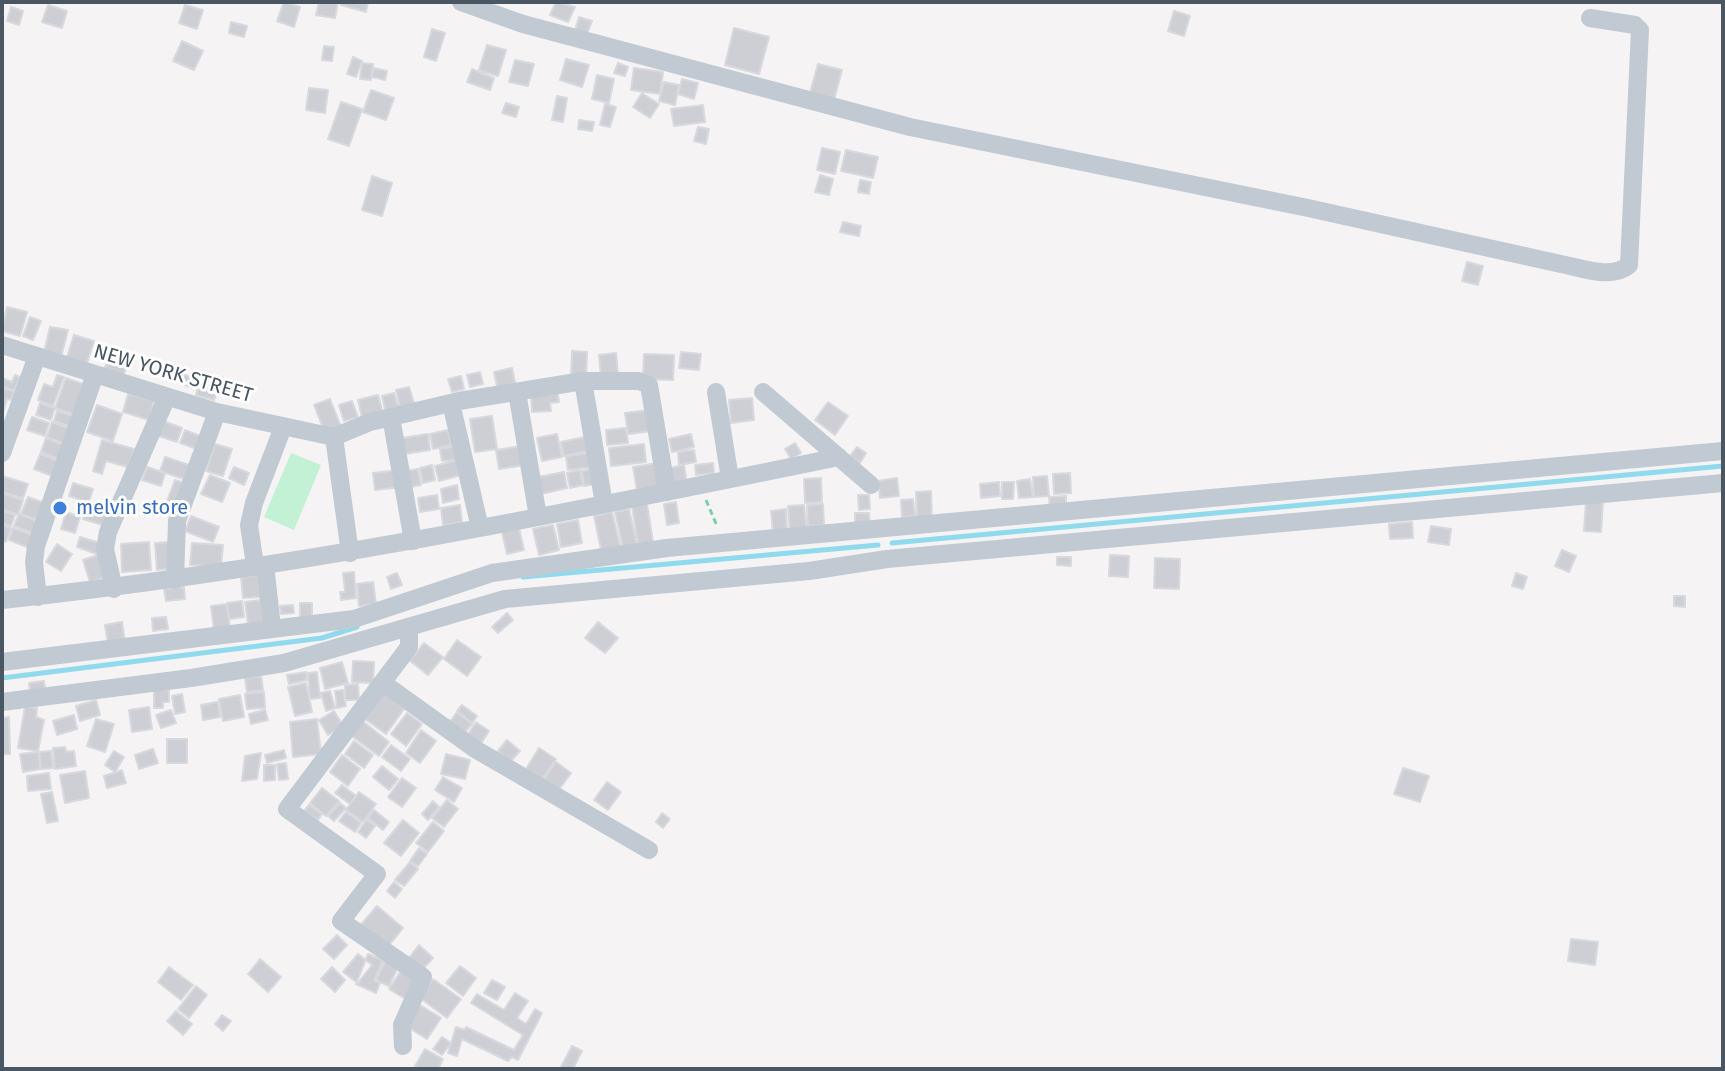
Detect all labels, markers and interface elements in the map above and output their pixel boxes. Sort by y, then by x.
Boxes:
street label: NEW YORK STREET [91,340,255,408]
place label: melvin store [76,496,188,520]
marker: melvin store [51,499,69,517]

